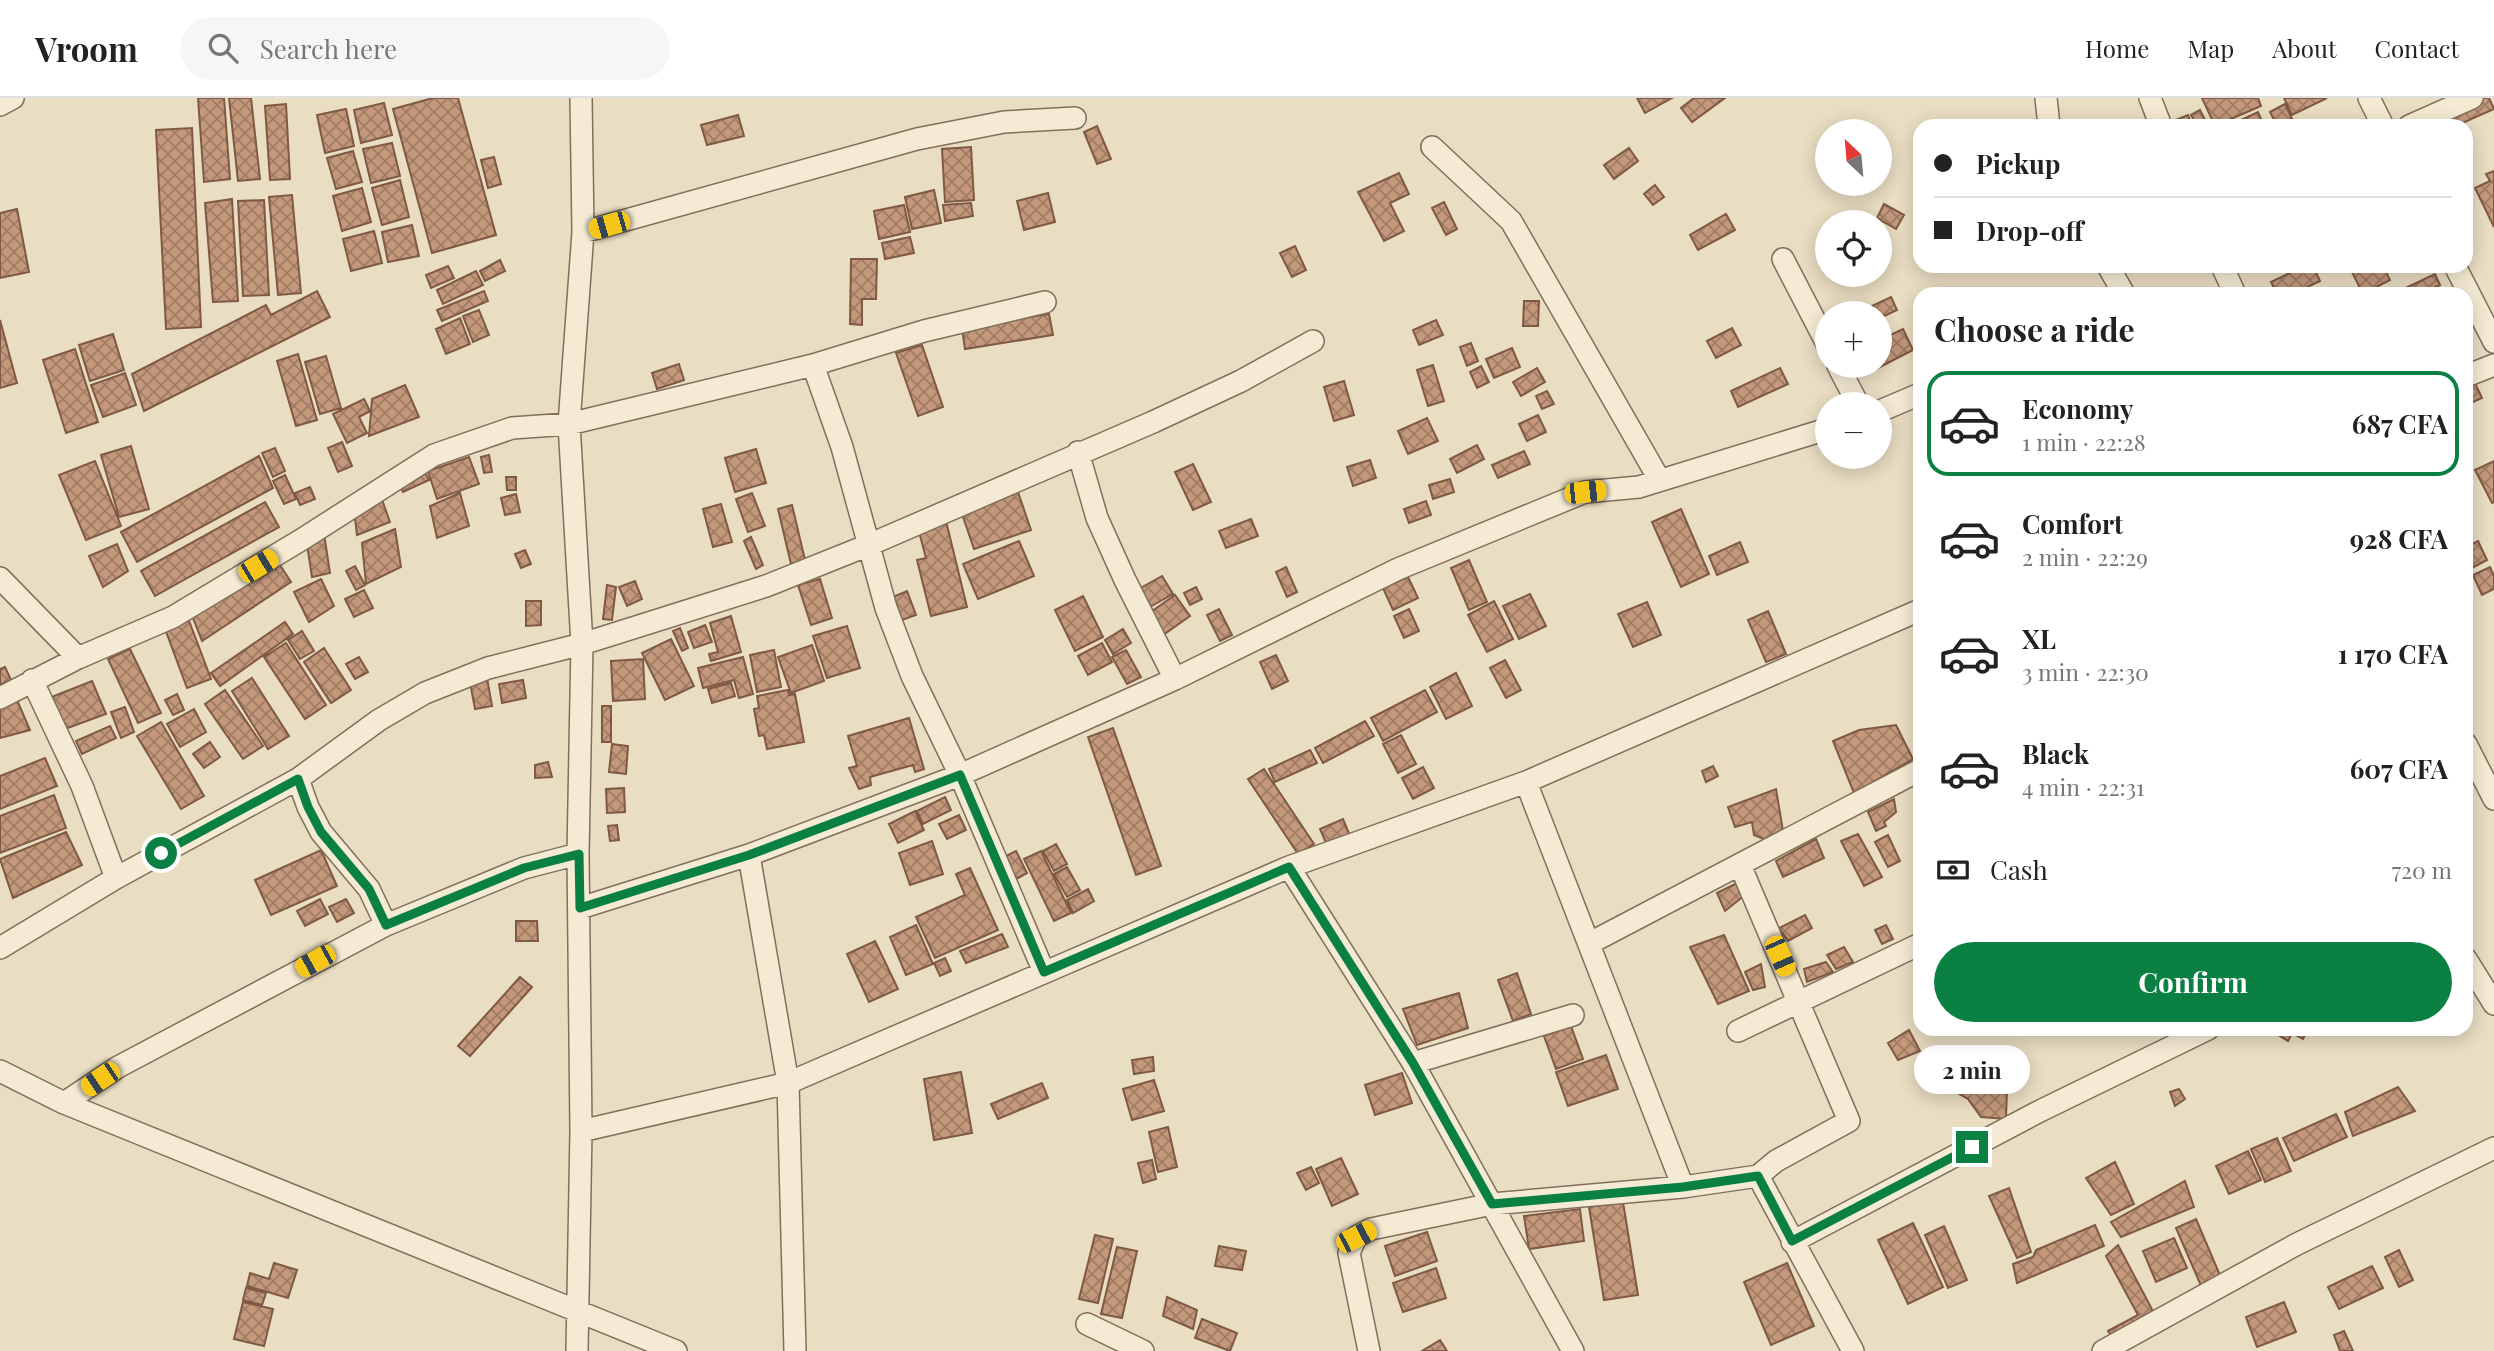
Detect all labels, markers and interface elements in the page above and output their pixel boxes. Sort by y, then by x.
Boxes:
search box [180,17,670,80]
text: Vroom [35,26,138,70]
icon: search [204,29,242,67]
text: Search here [260,31,397,66]
text: Home [2085,32,2149,64]
text: Map [2187,32,2234,64]
text: About [2272,32,2336,64]
text: Contact [2374,32,2459,64]
north arrow [1815,119,1892,196]
map controls [1815,119,1892,469]
text: Pickup [1976,146,2060,181]
car [586,209,633,241]
button: locate [1815,210,1892,287]
text: Drop-off [1976,213,2083,248]
button: + [1815,301,1892,378]
text: Choose a ride [1934,307,2135,350]
text: Economy [2022,391,2133,426]
button: − [1815,392,1892,469]
icon: car [1938,392,2001,455]
text: 687 CFA [2352,406,2448,441]
text: 1 min · 22:28 [2022,426,2146,457]
car [1564,479,1607,505]
text: Comfort [2022,506,2123,541]
icon: car [1938,507,2001,570]
text: 928 CFA [2350,521,2448,556]
text: 2 min · 22:29 [2022,541,2148,572]
car [235,546,282,586]
text: XL [2022,621,2056,656]
icon: car [1938,622,2001,685]
text: 1 170 CFA [2338,636,2448,671]
text: 3 min · 22:30 [2022,656,2149,687]
text: Black [2022,736,2089,771]
icon: car [1938,737,2001,800]
text: 607 CFA [2350,751,2448,786]
text: 4 min · 22:31 [2022,771,2145,802]
route start [145,837,177,869]
icon: cash [1934,851,1972,889]
text: Cash [1990,852,2048,887]
text: 720 m [2392,854,2452,885]
car [1762,933,1799,979]
car [292,942,339,980]
button: Confirm [1934,942,2452,1022]
callout: 2 min [1914,1046,2030,1094]
text: 2 min [1942,1054,2002,1085]
car [77,1059,124,1099]
route end [1956,1131,1988,1163]
car [1333,1218,1380,1256]

